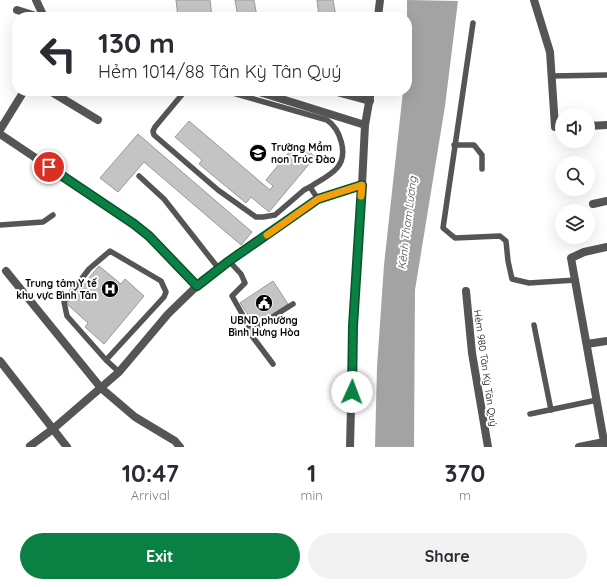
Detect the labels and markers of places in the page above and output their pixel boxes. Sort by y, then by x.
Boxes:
place label: Trường Mầm non Trúc Đào [271,141,336,166]
school or university icon: Trường Mầm non Trúc Đào [248,143,268,163]
pin [32,150,66,184]
place label: Trung tâm Y tế khu vực Bình Tân [16,277,97,302]
hospital icon: Trung tâm Y tế khu vực Bình Tân [100,279,120,299]
public building icon: UBND phường Bình Hưng Hòa [254,293,274,313]
place label: UBND phường Bình Hưng Hòa [228,314,300,339]

